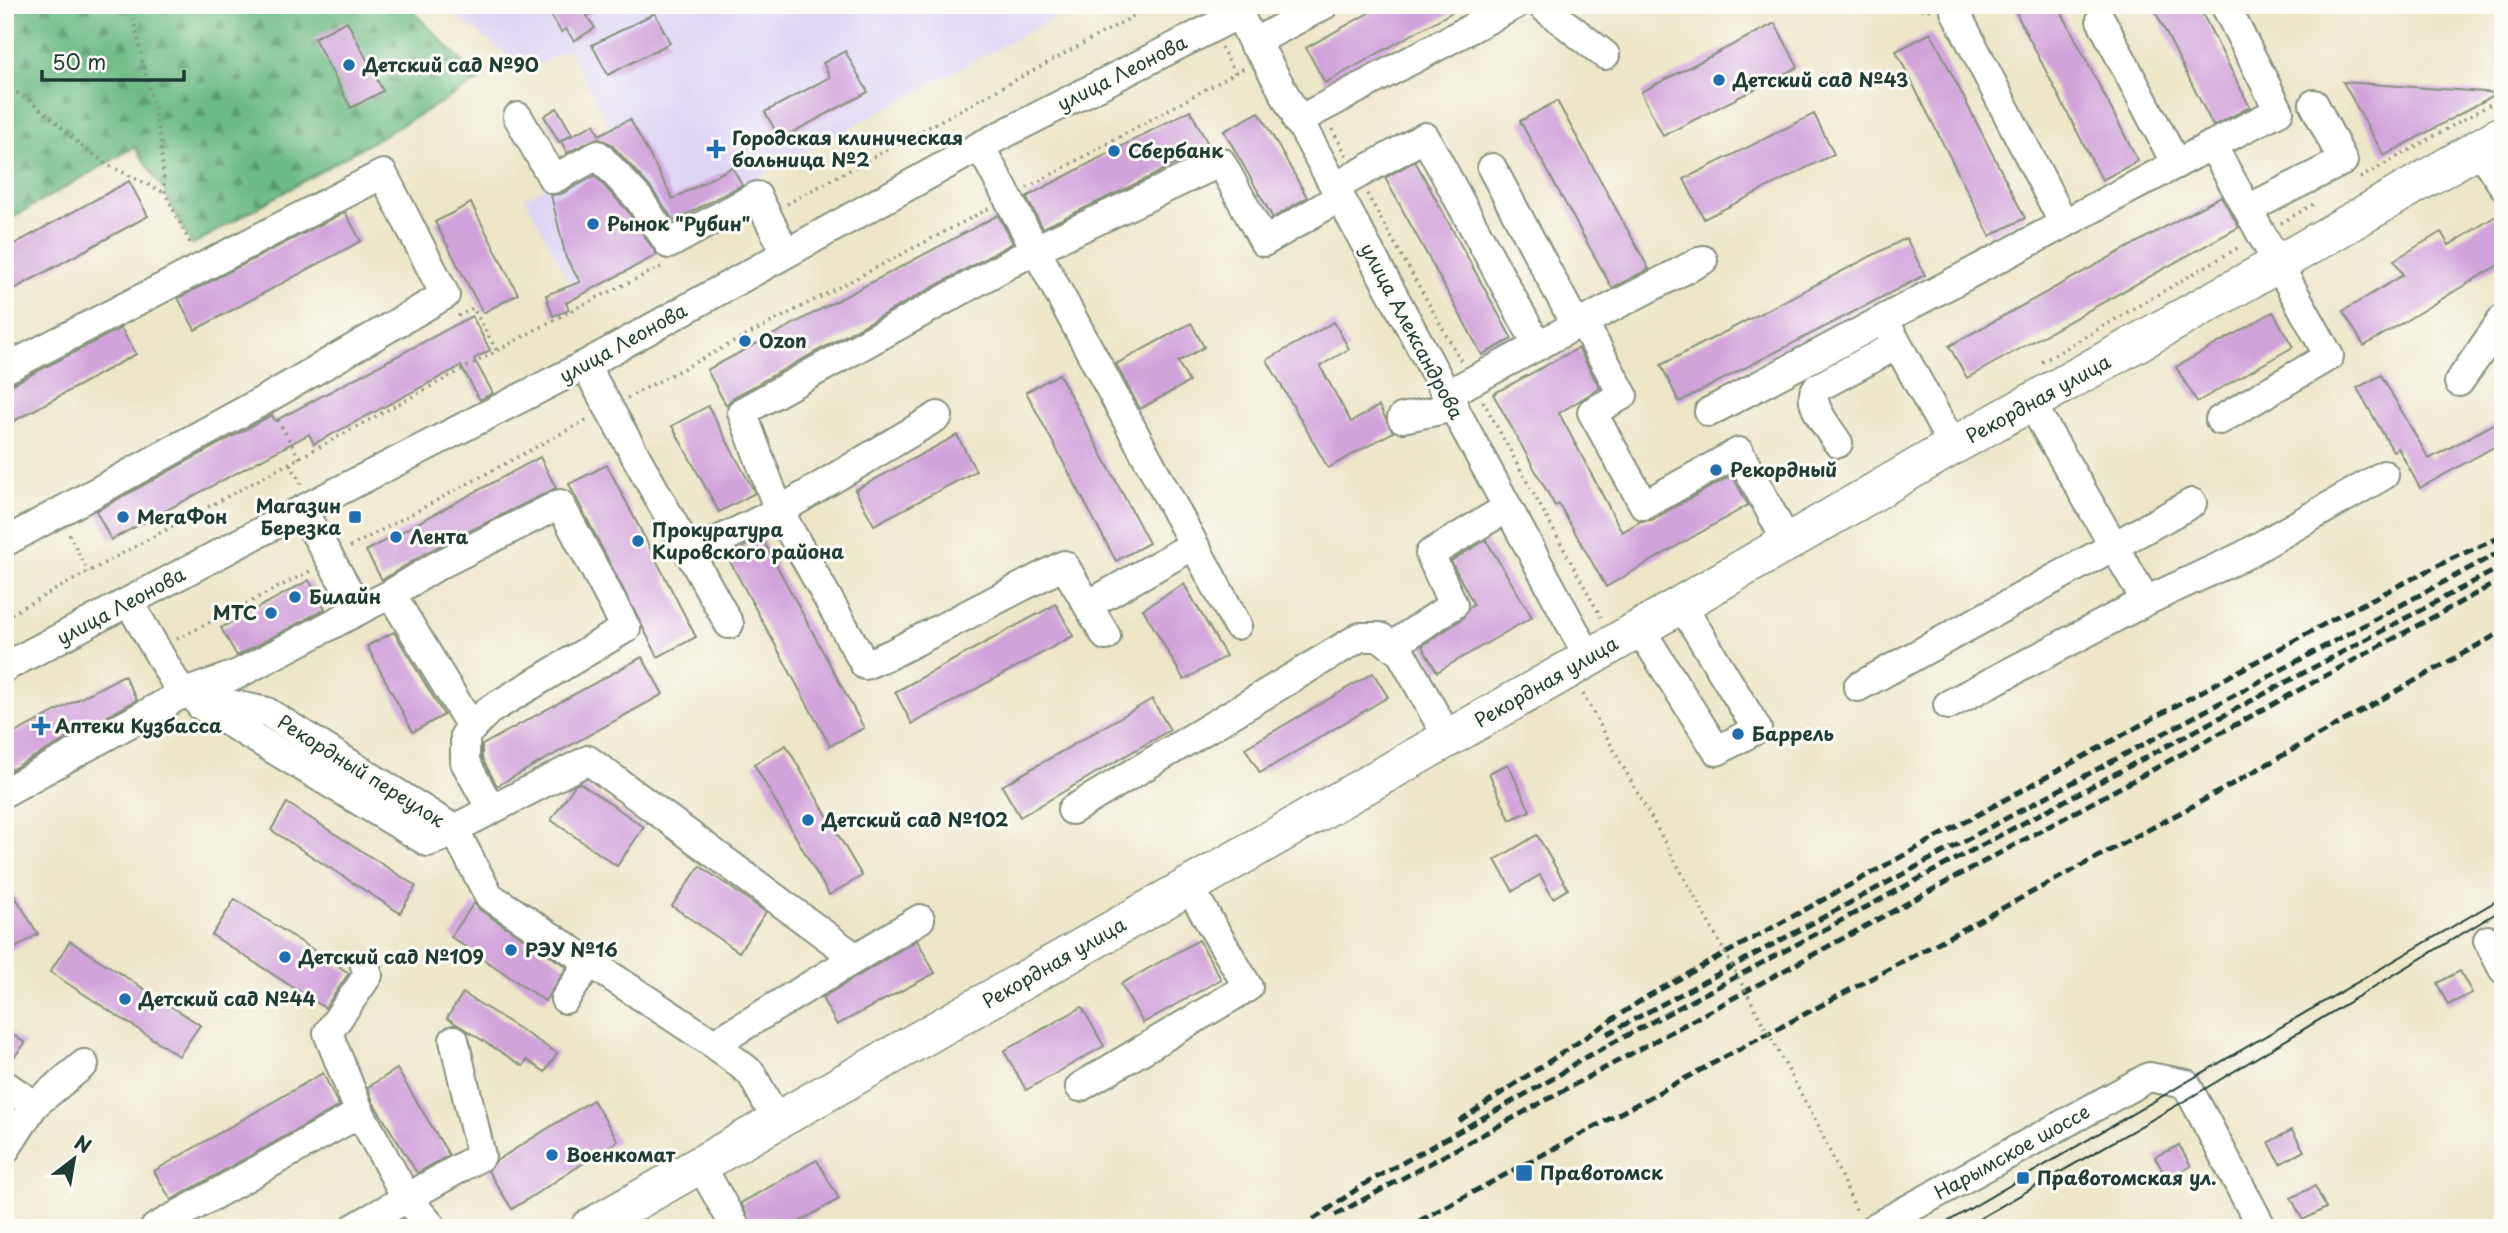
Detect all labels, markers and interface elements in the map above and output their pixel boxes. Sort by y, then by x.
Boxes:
street label: улица Леонова [1052,27,1191,117]
scale bar [42,38,184,82]
text: 50 m [52,45,106,77]
place label: Детский сад №90 [362,50,539,78]
marker: Детский сад №90 [341,57,357,73]
place label: Детский сад №43 [1732,65,1909,93]
marker: Детский сад №43 [1711,72,1727,88]
place label: Городская клиническая больница №2 [732,123,963,173]
place label: Сбербанк [1128,136,1224,164]
marker: Городская клиническая больница №2 [706,139,726,159]
marker: Сбербанк [1106,143,1122,159]
place label: Рынок "Рубин" [607,209,750,237]
marker: Рынок "Рубин" [585,216,601,232]
street label: улица Александрова [1354,237,1471,424]
street label: улица Леонова [554,295,692,389]
place label: Ozon [759,326,807,354]
marker: Ozon [737,333,753,349]
street label: Рекордная улица [1960,347,2115,450]
place label: Рекордный [1730,455,1837,483]
marker: Рекордный [1708,462,1724,478]
place label: Магазин Березка [256,491,341,541]
place label: МегаФон [137,502,227,530]
marker: МегаФон [115,509,131,525]
marker: Магазин Березка [347,509,363,525]
place label: Прокуратура Кировского района [652,515,844,565]
place label: Лента [410,522,468,550]
marker: Лента [388,529,404,545]
marker: Прокуратура Кировского района [630,533,646,549]
street label: улица Леонова [51,559,190,651]
place label: Билайн [309,582,381,610]
marker: Билайн [287,589,303,605]
place label: МТС [213,598,257,626]
marker: МТС [263,605,279,621]
street label: Рекордная улица [1468,629,1623,734]
street label: Рекордный переулок [272,707,451,834]
place label: Аптеки Кузбасса [55,711,222,739]
marker: Аптеки Кузбасса [33,718,49,734]
place label: Баррель [1752,719,1834,747]
marker: Баррель [1730,726,1746,742]
place label: Детский сад №102 [821,805,1008,833]
marker: Детский сад №102 [800,812,816,828]
street label: Рекордная улица [976,910,1131,1015]
place label: РЭУ №16 [525,935,618,963]
place label: Детский сад №109 [298,942,484,970]
marker: РЭУ №16 [503,942,519,958]
marker: Детский сад №109 [277,949,293,965]
place label: Детский сад №44 [138,984,315,1012]
marker: Детский сад №44 [117,991,133,1007]
street label: Нарымское шоссе [1929,1097,2094,1206]
north arrow [38,1124,108,1194]
text: N [70,1128,97,1159]
place label: Военкомат [566,1140,676,1168]
marker: Военкомат [544,1147,560,1163]
place label: Правотомск [1540,1158,1664,1186]
marker: Правотомск [1514,1163,1534,1183]
place label: Правотомская ул. [2037,1163,2216,1191]
marker: Правотомская ул. [2015,1170,2031,1186]

